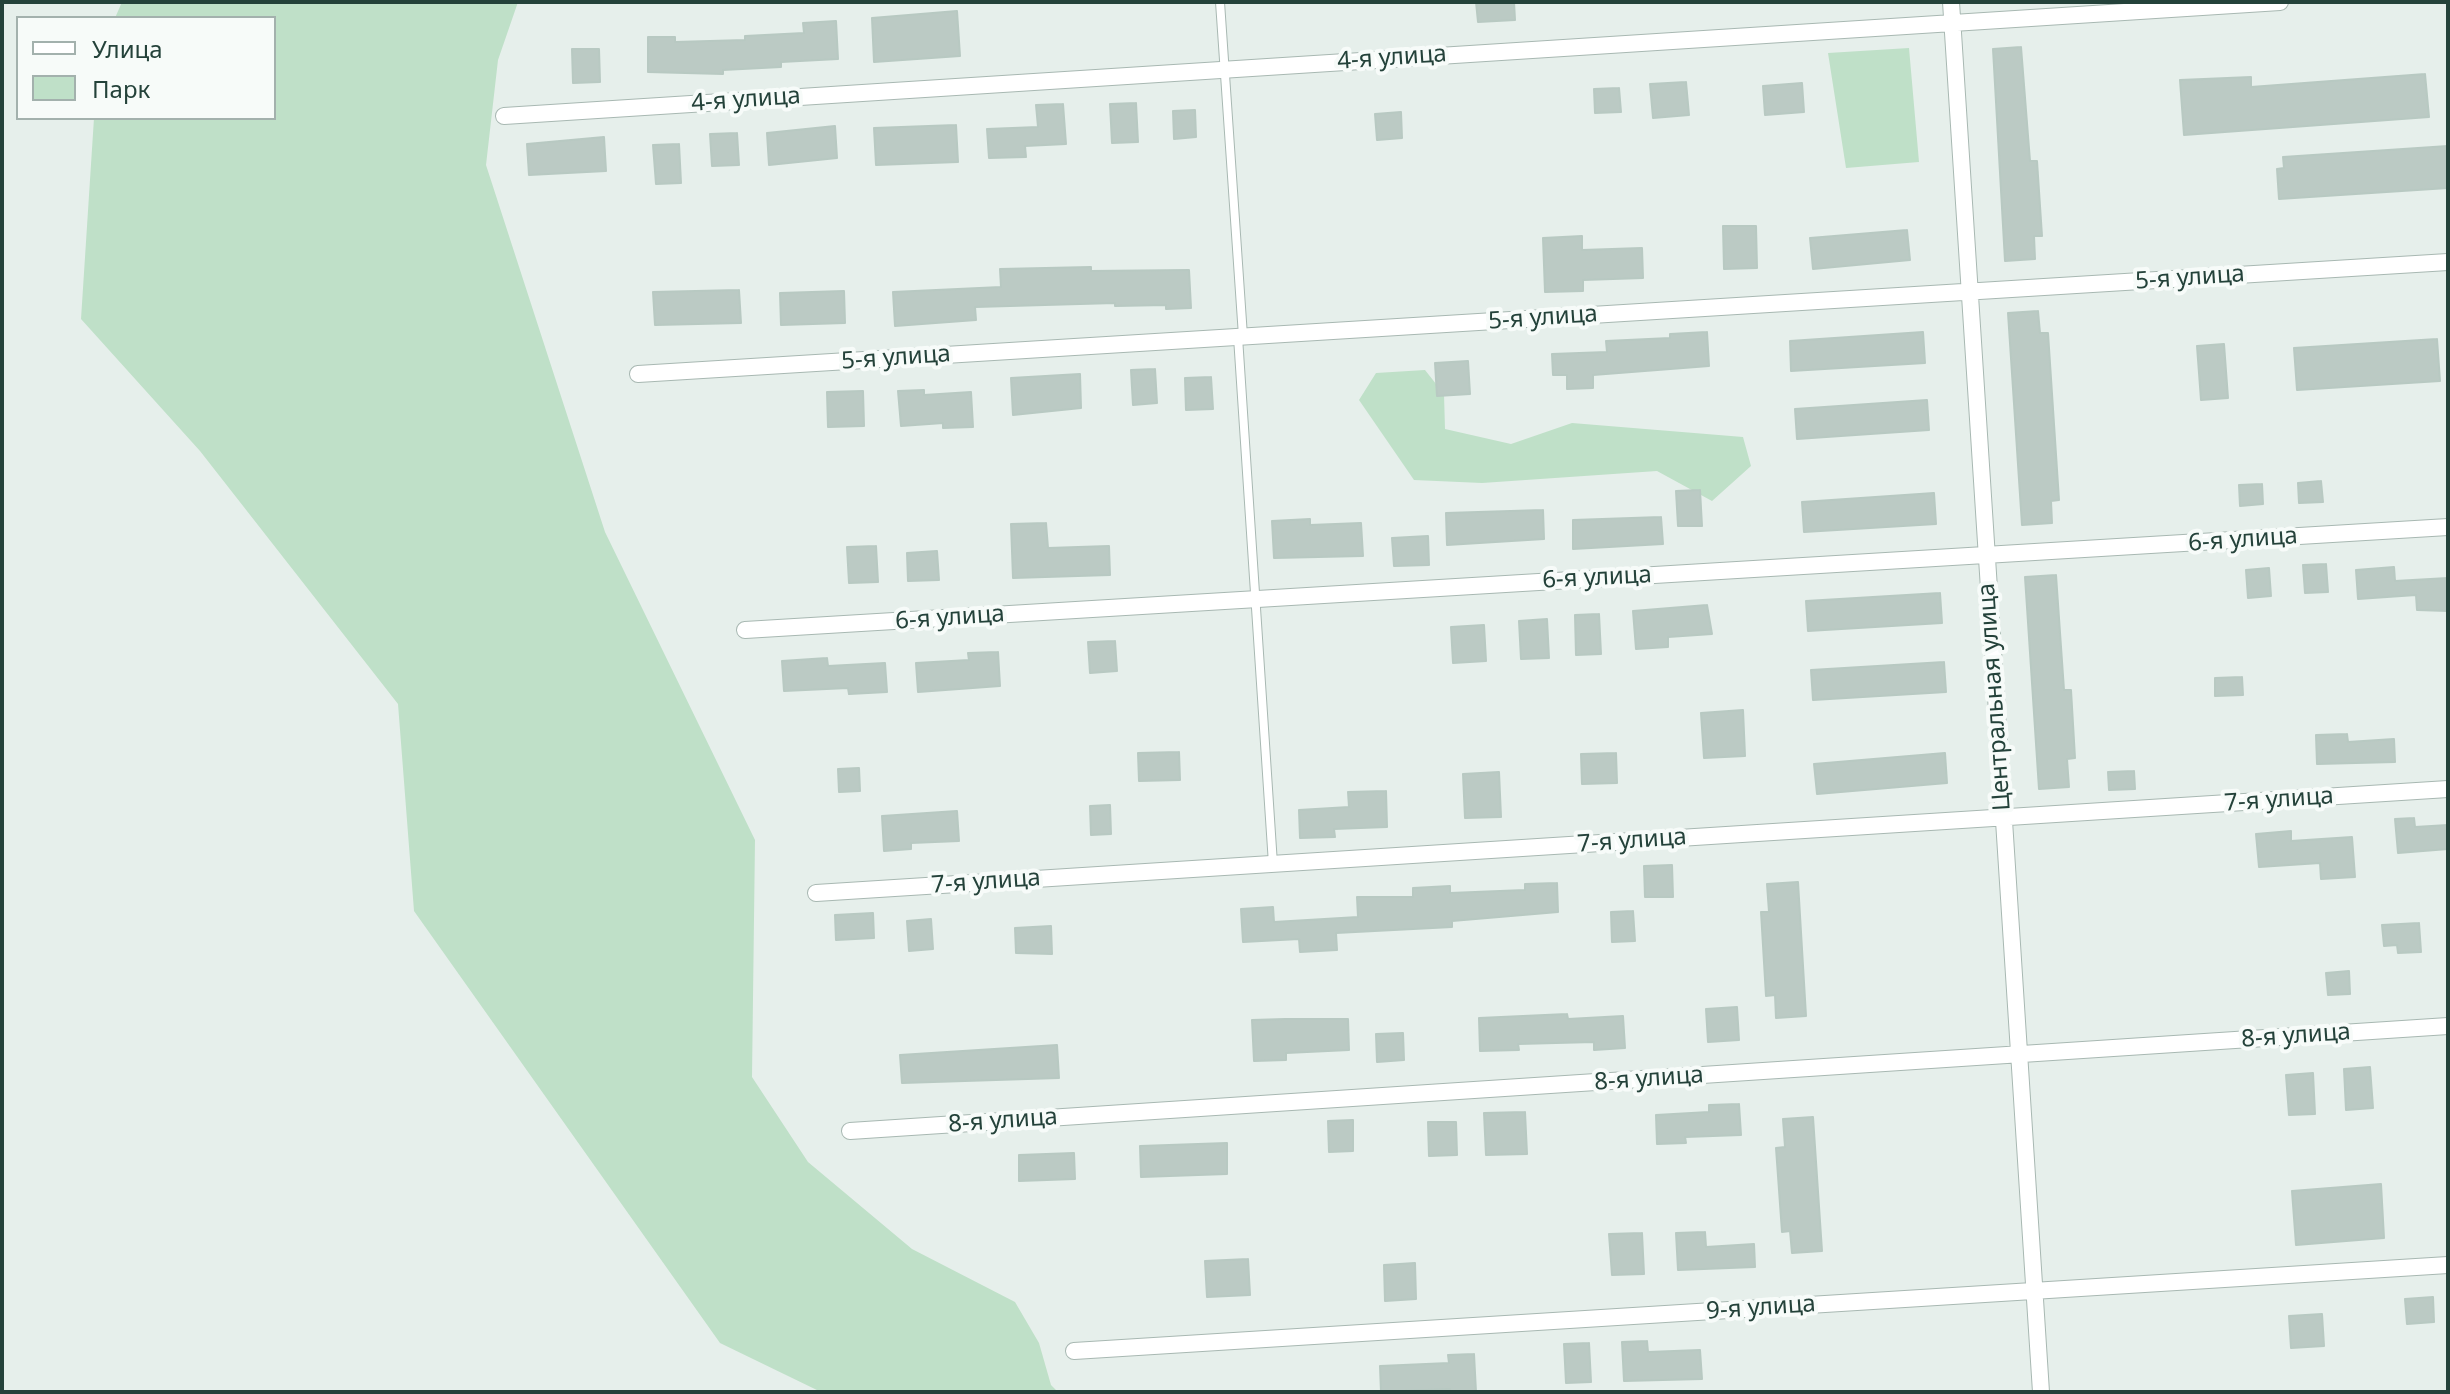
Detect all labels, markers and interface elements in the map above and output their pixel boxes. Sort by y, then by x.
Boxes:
legend [16,16,276,120]
text: Улица [92,32,163,65]
street label: 4-я улица [1336,40,1448,76]
text: Парк [92,72,150,105]
street label: 4-я улица [690,82,802,118]
street label: 5-я улица [2134,260,2246,296]
street label: 5-я улица [1487,300,1599,336]
street label: 5-я улица [840,340,952,376]
street label: 6-я улица [2187,522,2299,558]
street label: 6-я улица [1542,561,1652,595]
street label: Центральная улица [1973,582,2017,812]
street label: 6-я улица [894,600,1006,636]
street label: 7-я улица [2223,782,2335,818]
street label: 7-я улица [1576,823,1688,859]
street label: 7-я улица [930,864,1042,900]
street label: 8-я улица [2240,1018,2352,1054]
street label: 8-я улица [1593,1061,1705,1097]
street label: 8-я улица [947,1103,1059,1139]
street label: 9-я улица [1705,1290,1817,1326]

